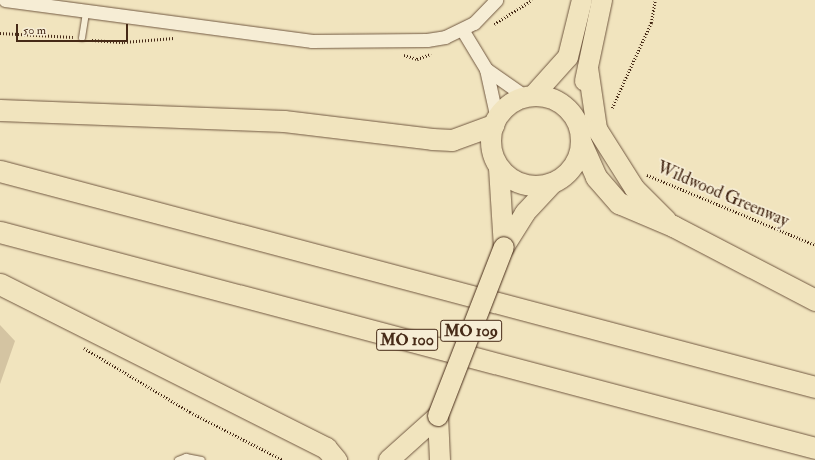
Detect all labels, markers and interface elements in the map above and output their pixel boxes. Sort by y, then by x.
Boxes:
scale bar [18,16,130,42]
text: 50 m [23,23,46,38]
street label: Wildwood Greenway [654,157,792,231]
road number: MO 109 [440,317,502,345]
road number: MO 100 [376,326,438,354]

